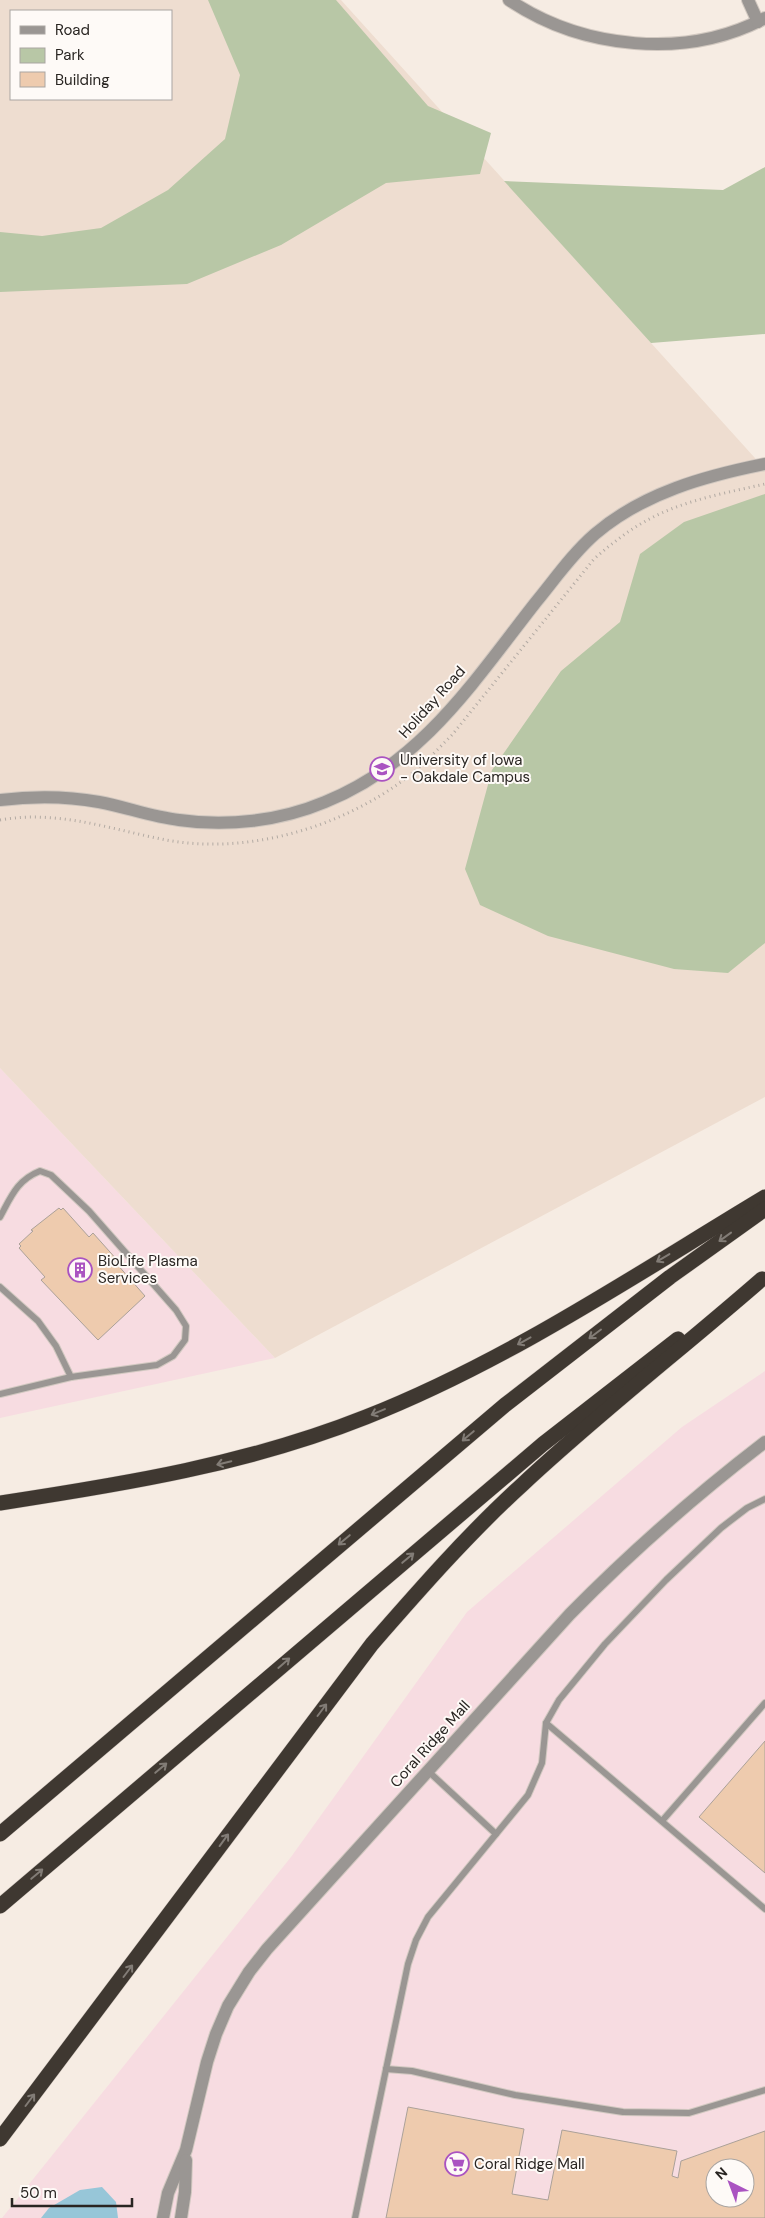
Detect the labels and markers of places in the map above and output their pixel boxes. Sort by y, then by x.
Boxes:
place label: University of Iowa - Oakdale Campus [400,750,530,787]
school or university icon: University of Iowa - Oakdale Campus [369,756,395,782]
place label: BioLife Plasma Services [98,1251,198,1288]
building icon: BioLife Plasma Services [67,1257,93,1283]
supermarket icon: Coral Ridge Mall [444,2151,470,2177]
place label: Coral Ridge Mall [474,2154,585,2174]

